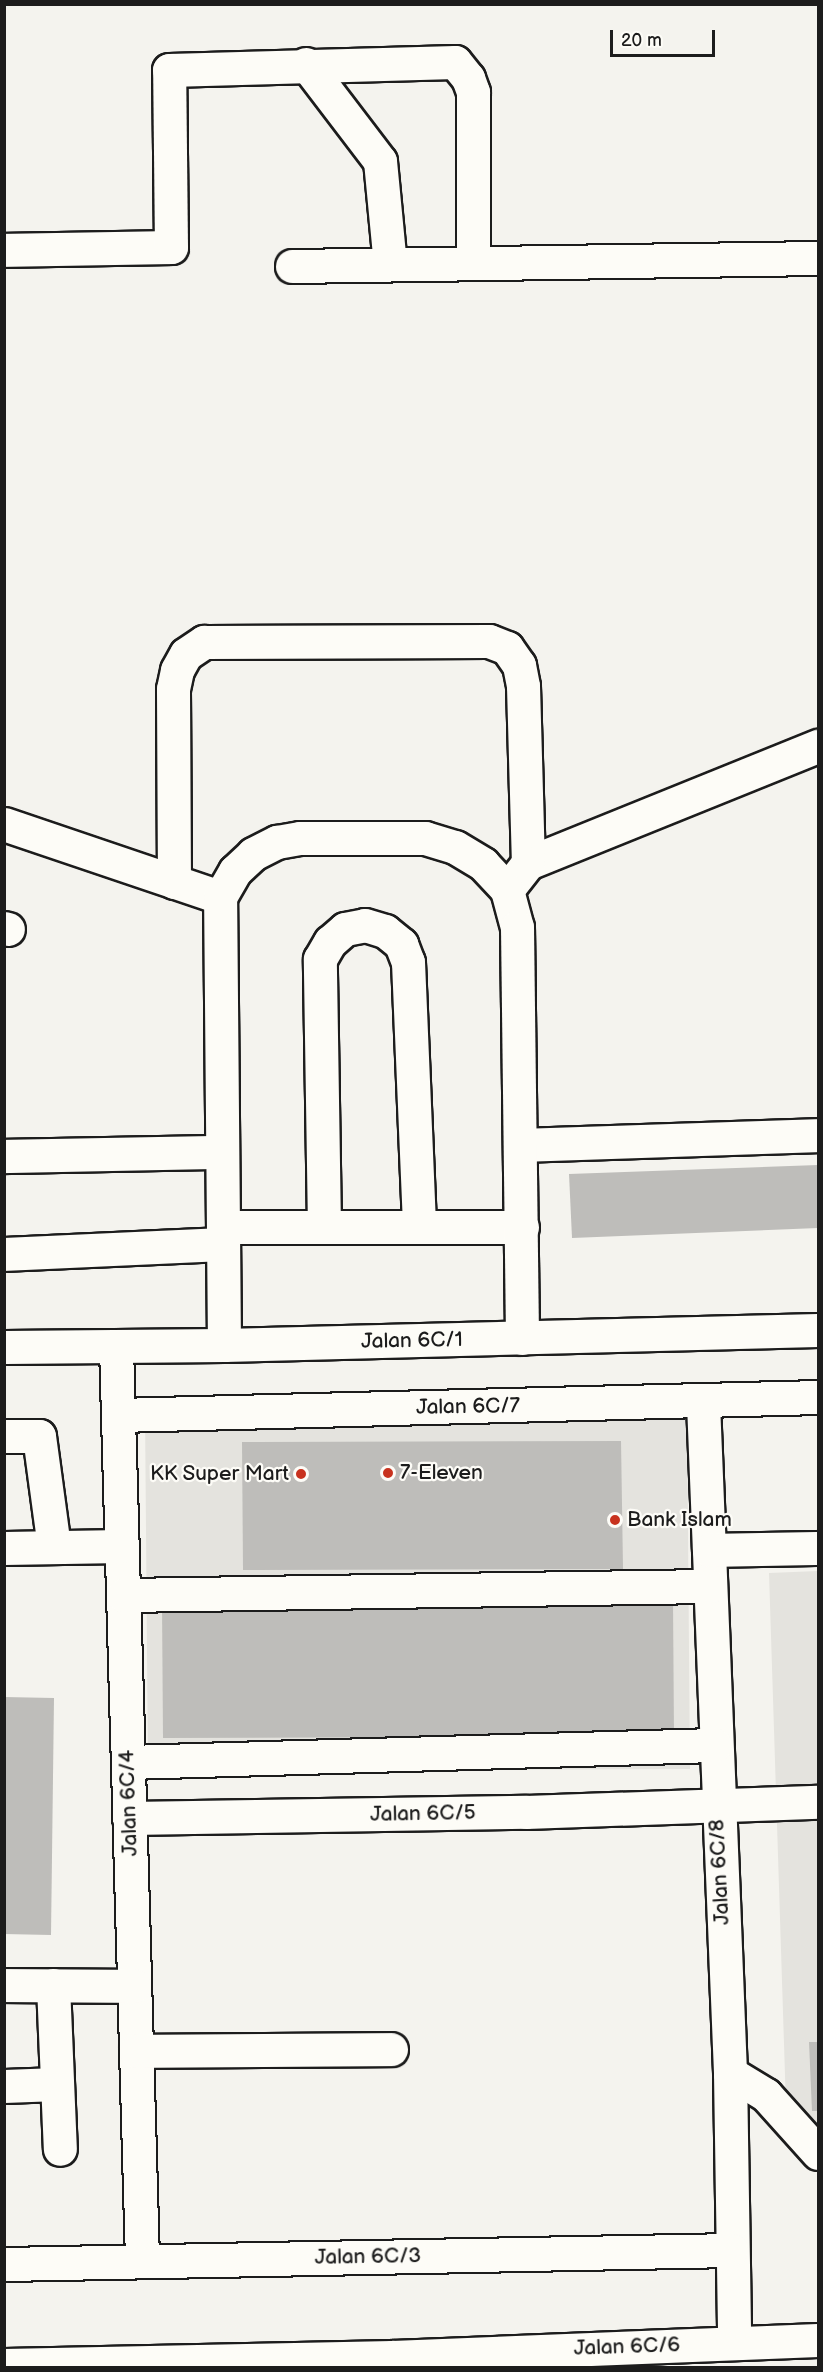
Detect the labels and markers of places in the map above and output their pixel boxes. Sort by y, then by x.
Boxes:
place label: 7-Eleven [400,1460,483,1486]
place label: KK Super Mart [150,1461,289,1487]
marker: 7-Eleven [381,1466,395,1480]
marker: KK Super Mart [294,1467,308,1481]
place label: Bank Islam [627,1507,732,1533]
marker: Bank Islam [608,1513,622,1527]

